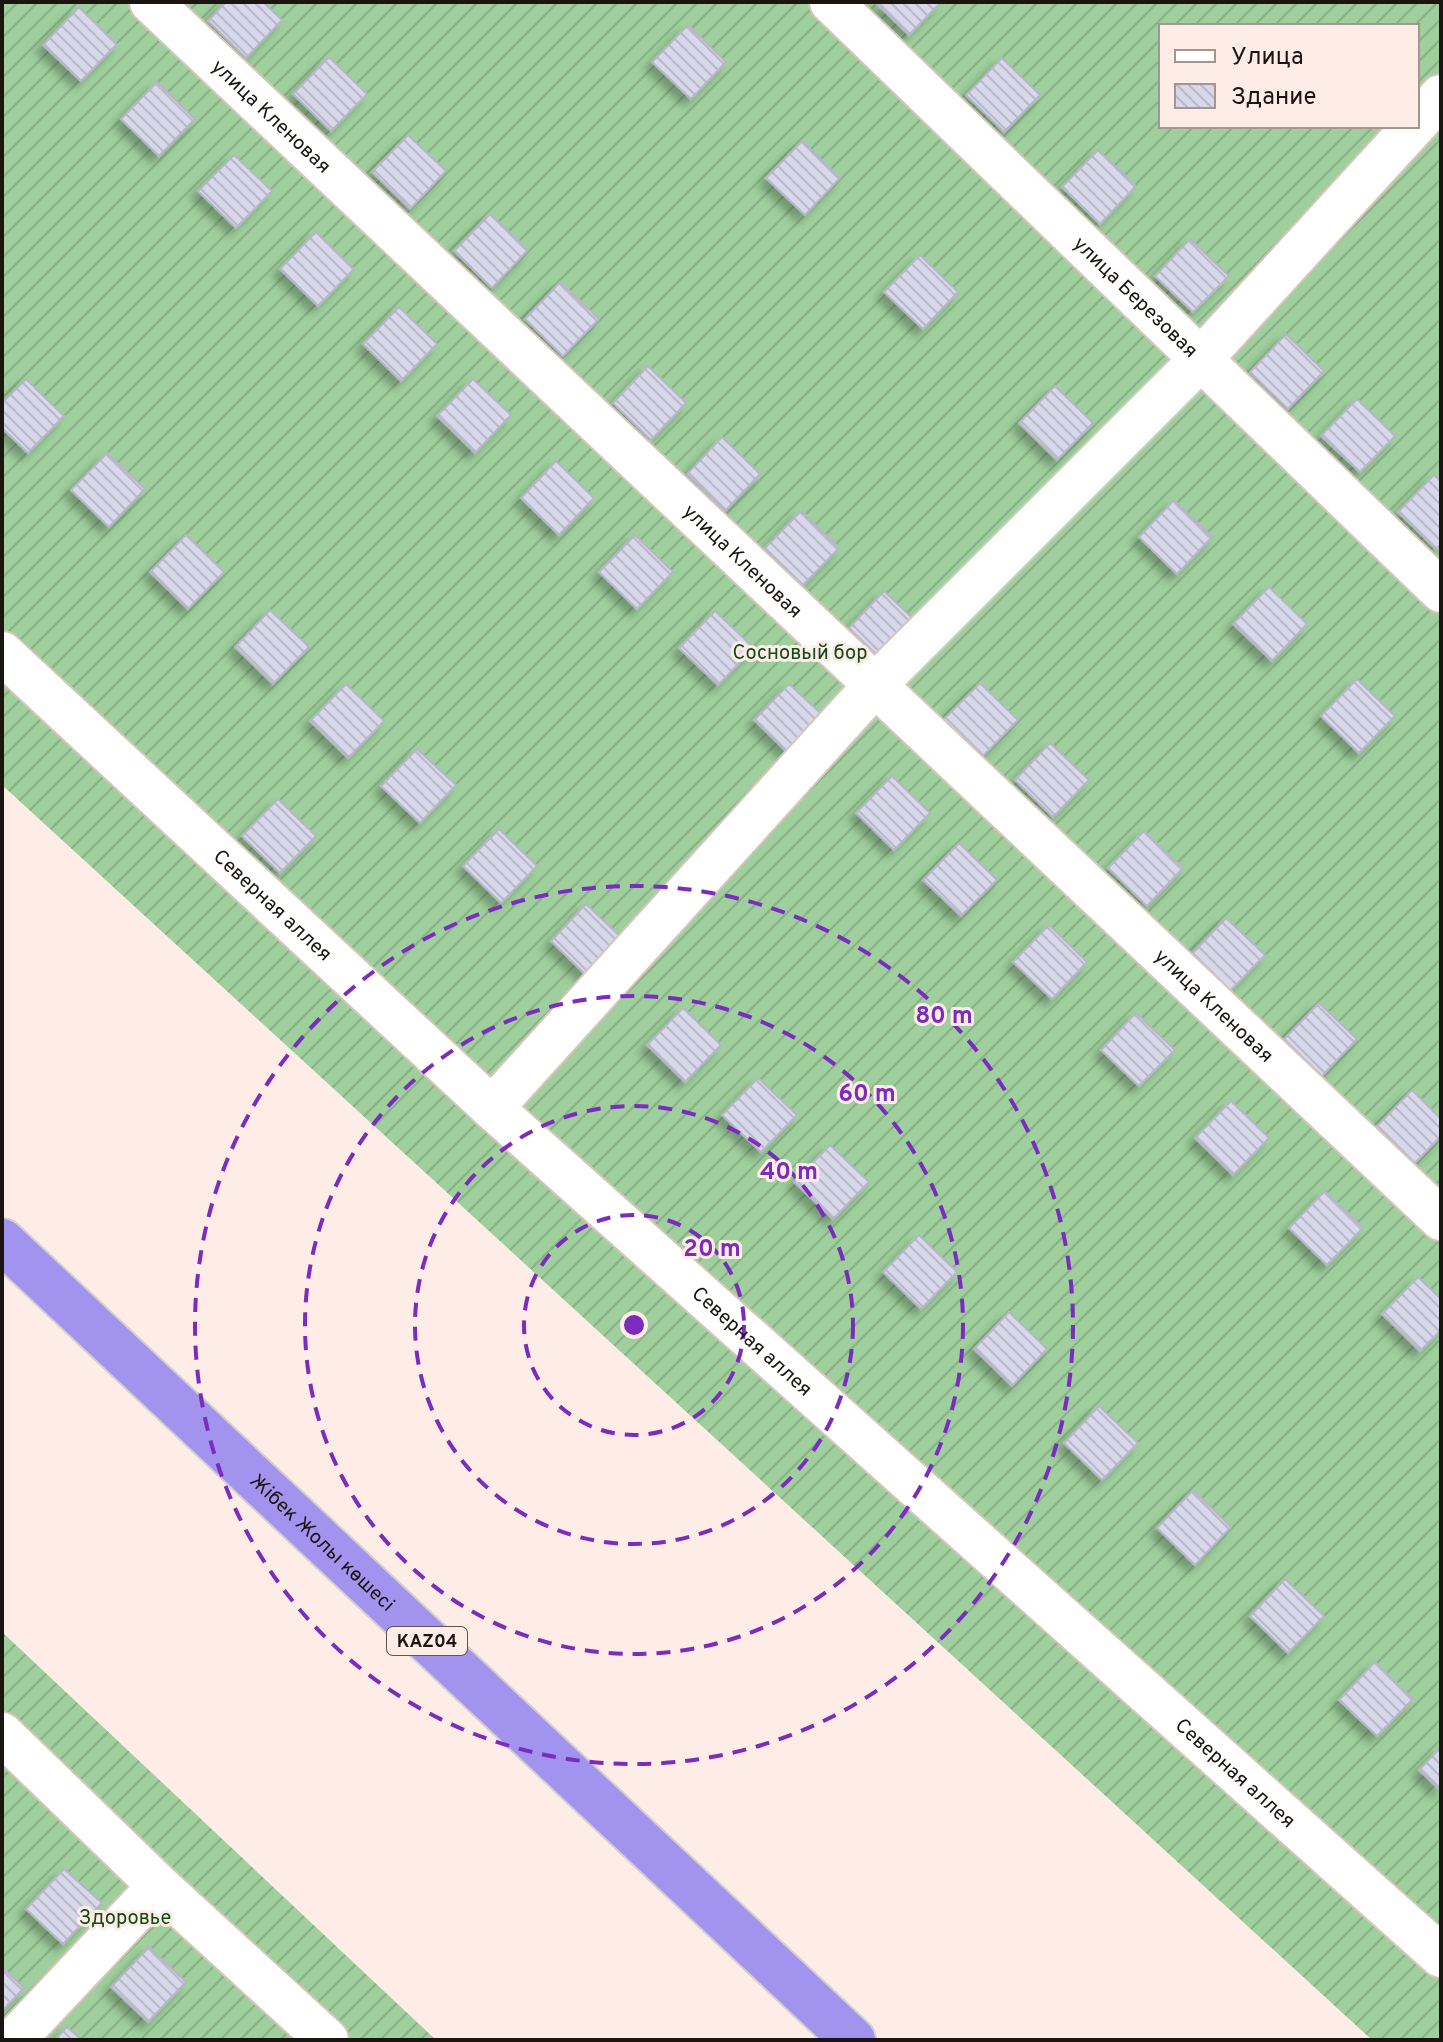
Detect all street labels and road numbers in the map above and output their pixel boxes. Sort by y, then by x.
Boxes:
street label: улица Кленовая [205,55,336,180]
street label: улица Березовая [1067,232,1203,364]
street label: улица Кленовая [676,499,807,625]
street label: Северная аллея [207,845,337,968]
street label: улица Кленовая [1148,944,1278,1069]
street label: Северная аллея [685,1282,817,1403]
street label: Жібек Жолы көшесі [243,1469,399,1618]
road number: KАZ04 [387,1627,467,1655]
street label: Северная аллея [1169,1713,1300,1835]

